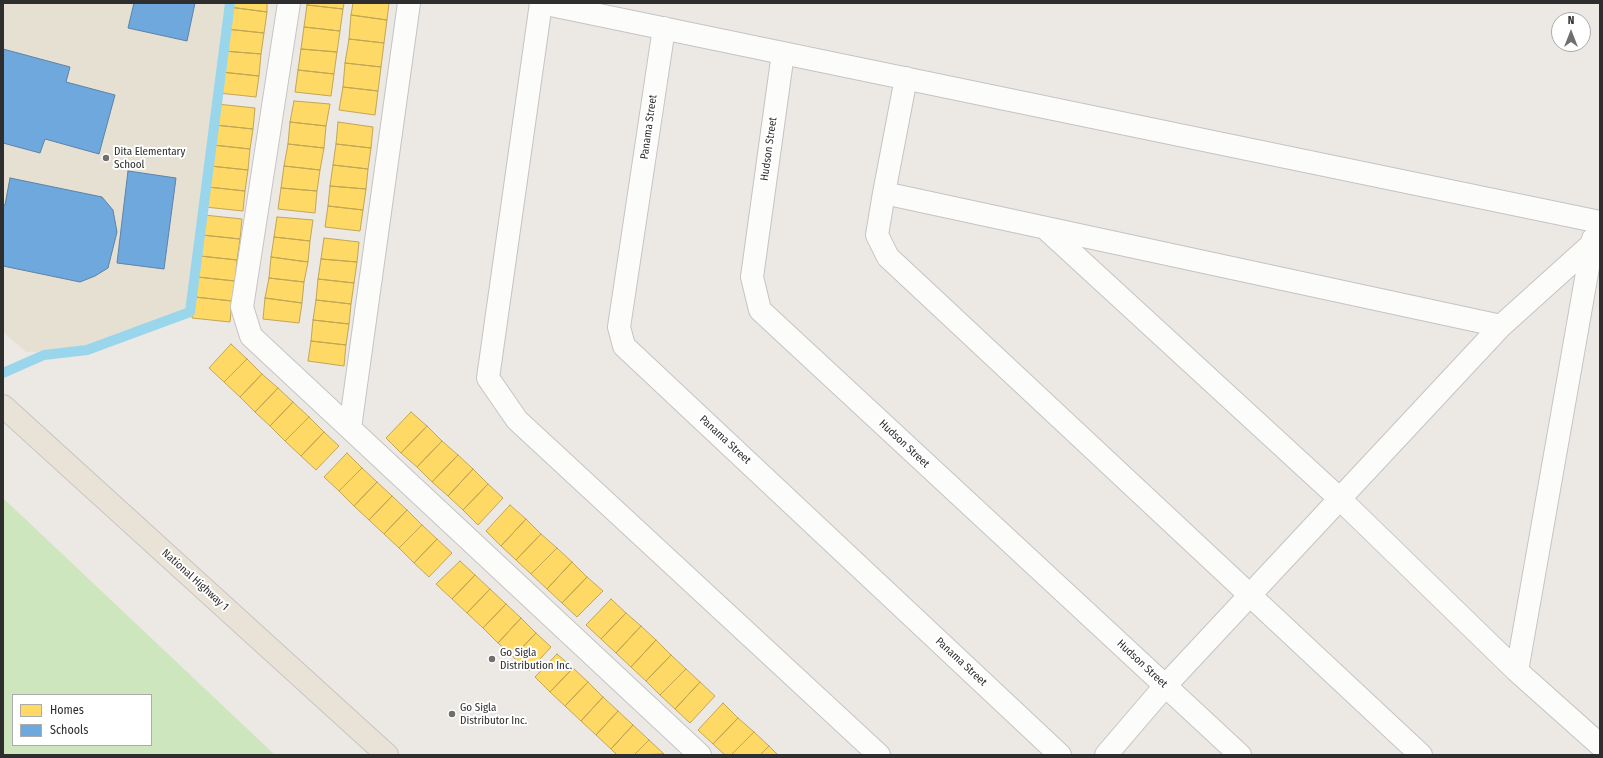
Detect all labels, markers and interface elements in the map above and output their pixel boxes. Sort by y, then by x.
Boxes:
north arrow [1551,12,1591,52]
text: N [1568,14,1574,27]
street label: Panama Street [638,94,660,160]
street label: Hudson Street [758,116,780,182]
place label: Dita Elementary School [114,145,185,171]
marker: Dita Elementary School [101,153,111,163]
street label: Panama Street [697,413,753,467]
street label: Hudson Street [876,417,932,471]
street label: National Highway 1 [159,547,231,613]
street label: Panama Street [933,635,989,689]
street label: Hudson Street [1114,637,1170,691]
place label: Go Sigla Distribution Inc. [500,646,572,672]
marker: Go Sigla Distribution Inc. [487,654,497,664]
legend [12,694,152,746]
place label: Go Sigla Distributor Inc. [460,701,527,727]
text: Homes [50,703,84,717]
marker: Go Sigla Distributor Inc. [447,709,457,719]
text: Schools [50,723,88,737]

